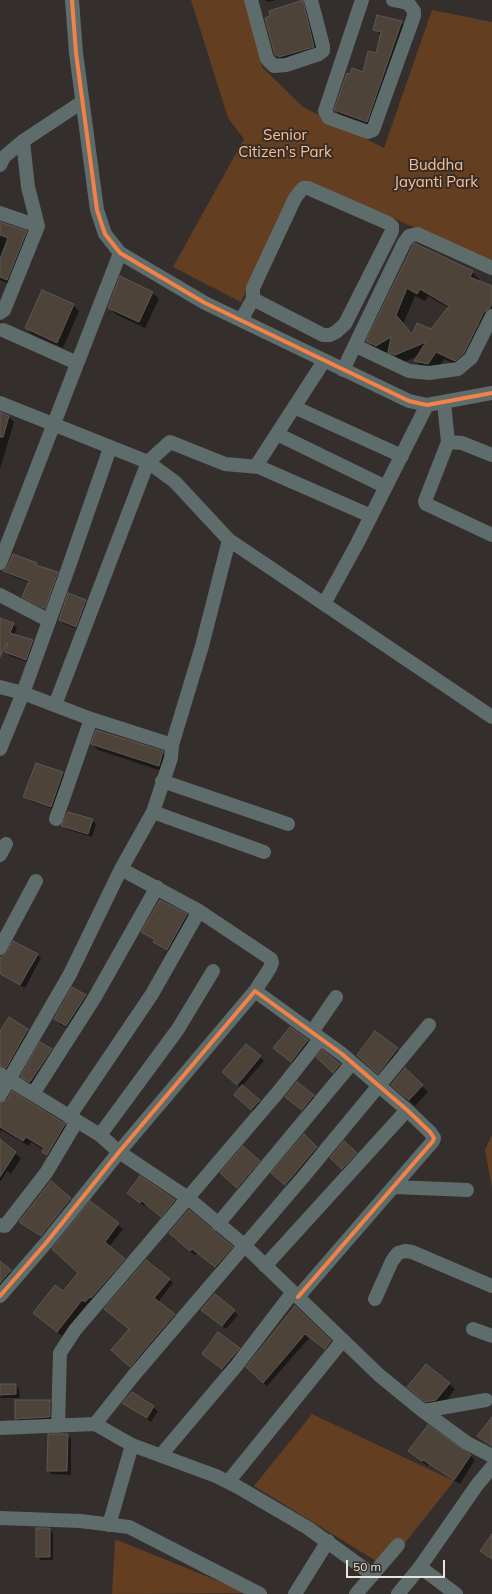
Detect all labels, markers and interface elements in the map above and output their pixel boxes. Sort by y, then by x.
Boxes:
park label: Senior Citizen's Park [238,126,332,161]
park label: Buddha Jayanti Park [394,156,478,191]
scale bar [348,1552,447,1578]
text: 50 m [353,1559,381,1574]

